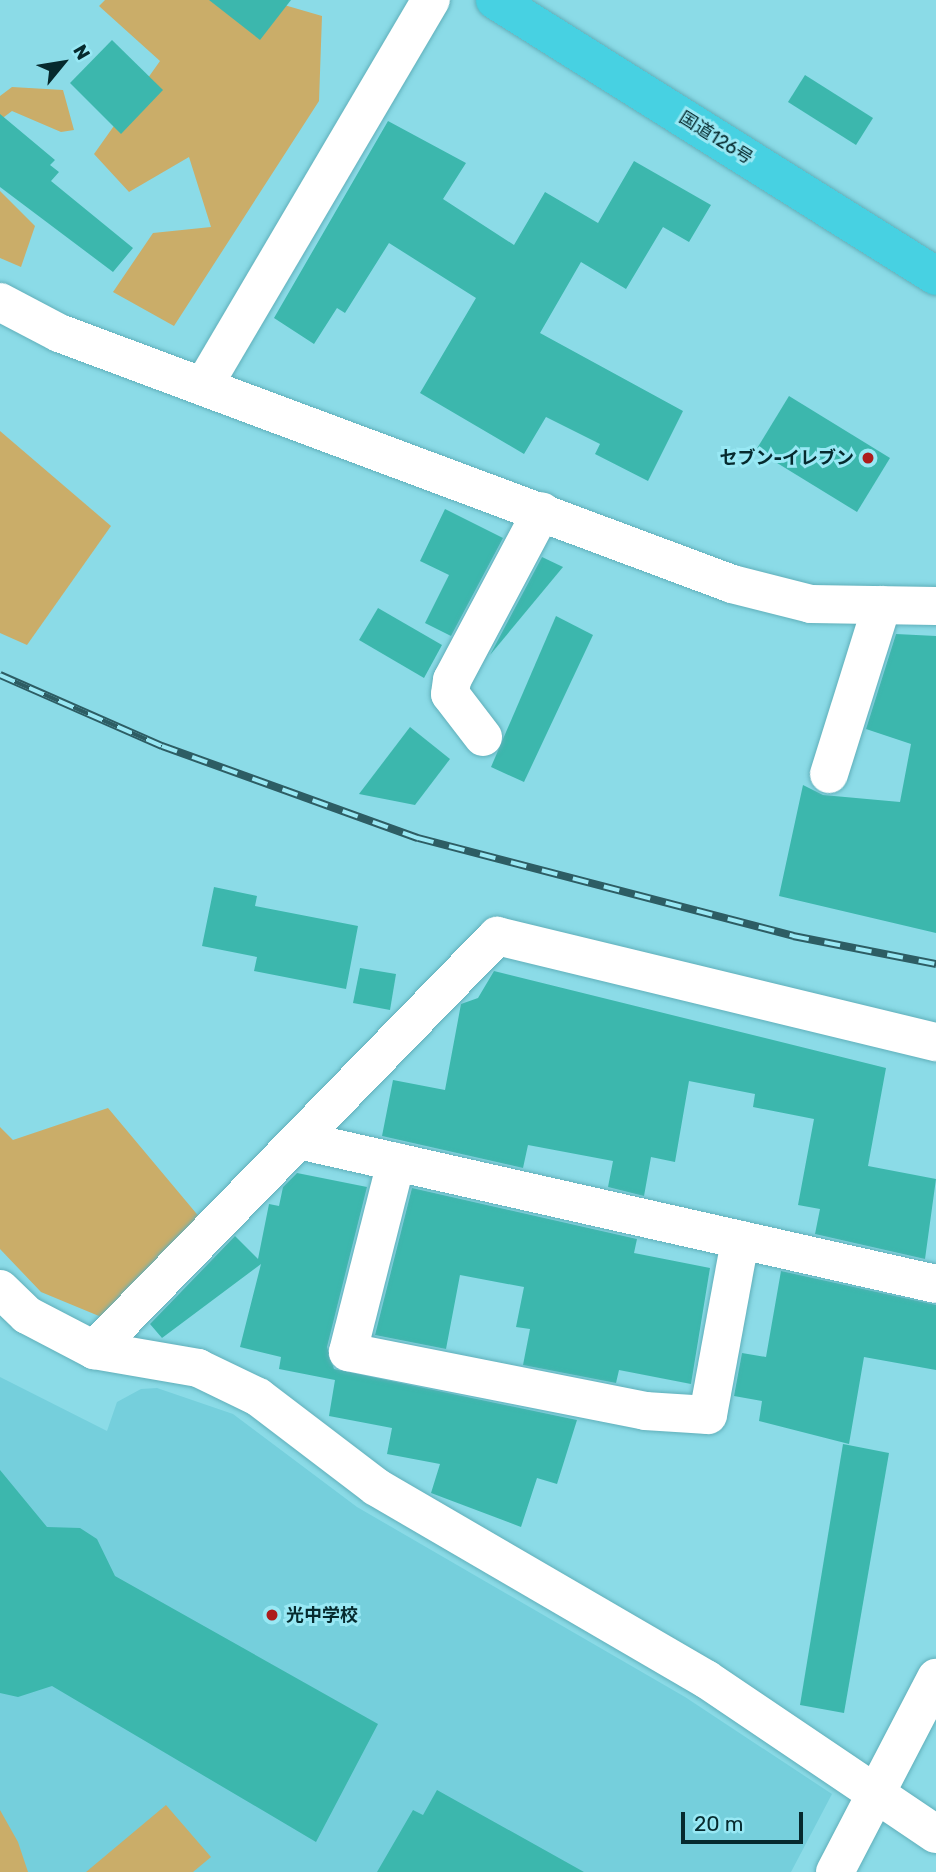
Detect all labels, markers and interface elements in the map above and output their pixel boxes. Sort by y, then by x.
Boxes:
north arrow [28,28,98,98]
text: N [68,41,95,64]
street label: 国道126号 [675,107,757,169]
place label: セブン-イレブン [719,447,854,469]
marker: セブン-イレブン [860,450,876,466]
place label: 光中学校 [286,1604,358,1626]
marker: 光中学校 [264,1607,280,1623]
scale bar [684,1798,806,1842]
text: 20 m [694,1811,743,1836]

